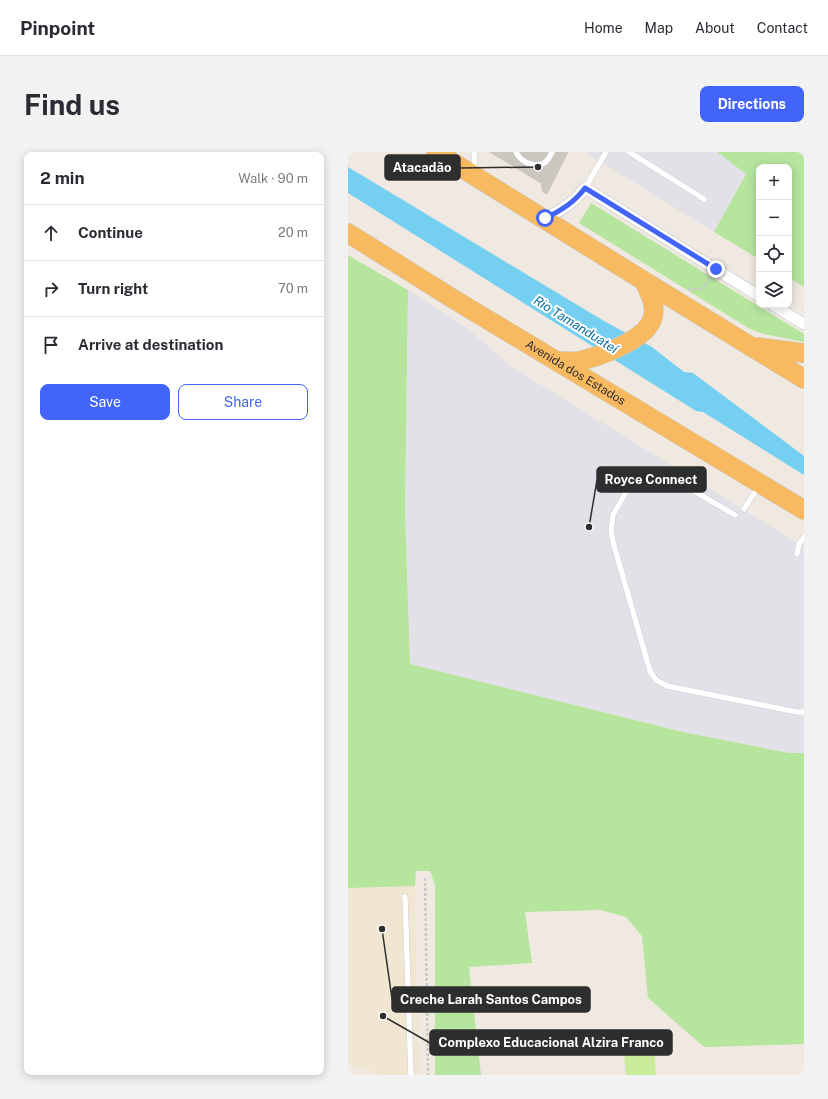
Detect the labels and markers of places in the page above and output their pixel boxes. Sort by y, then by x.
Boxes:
callout: Atacadão [385,155,460,180]
callout: Royce Connect [597,467,706,492]
callout: Creche Larah Santos Campos [392,987,590,1012]
callout: Complexo Educacional Alzira Franco [430,1030,672,1055]

